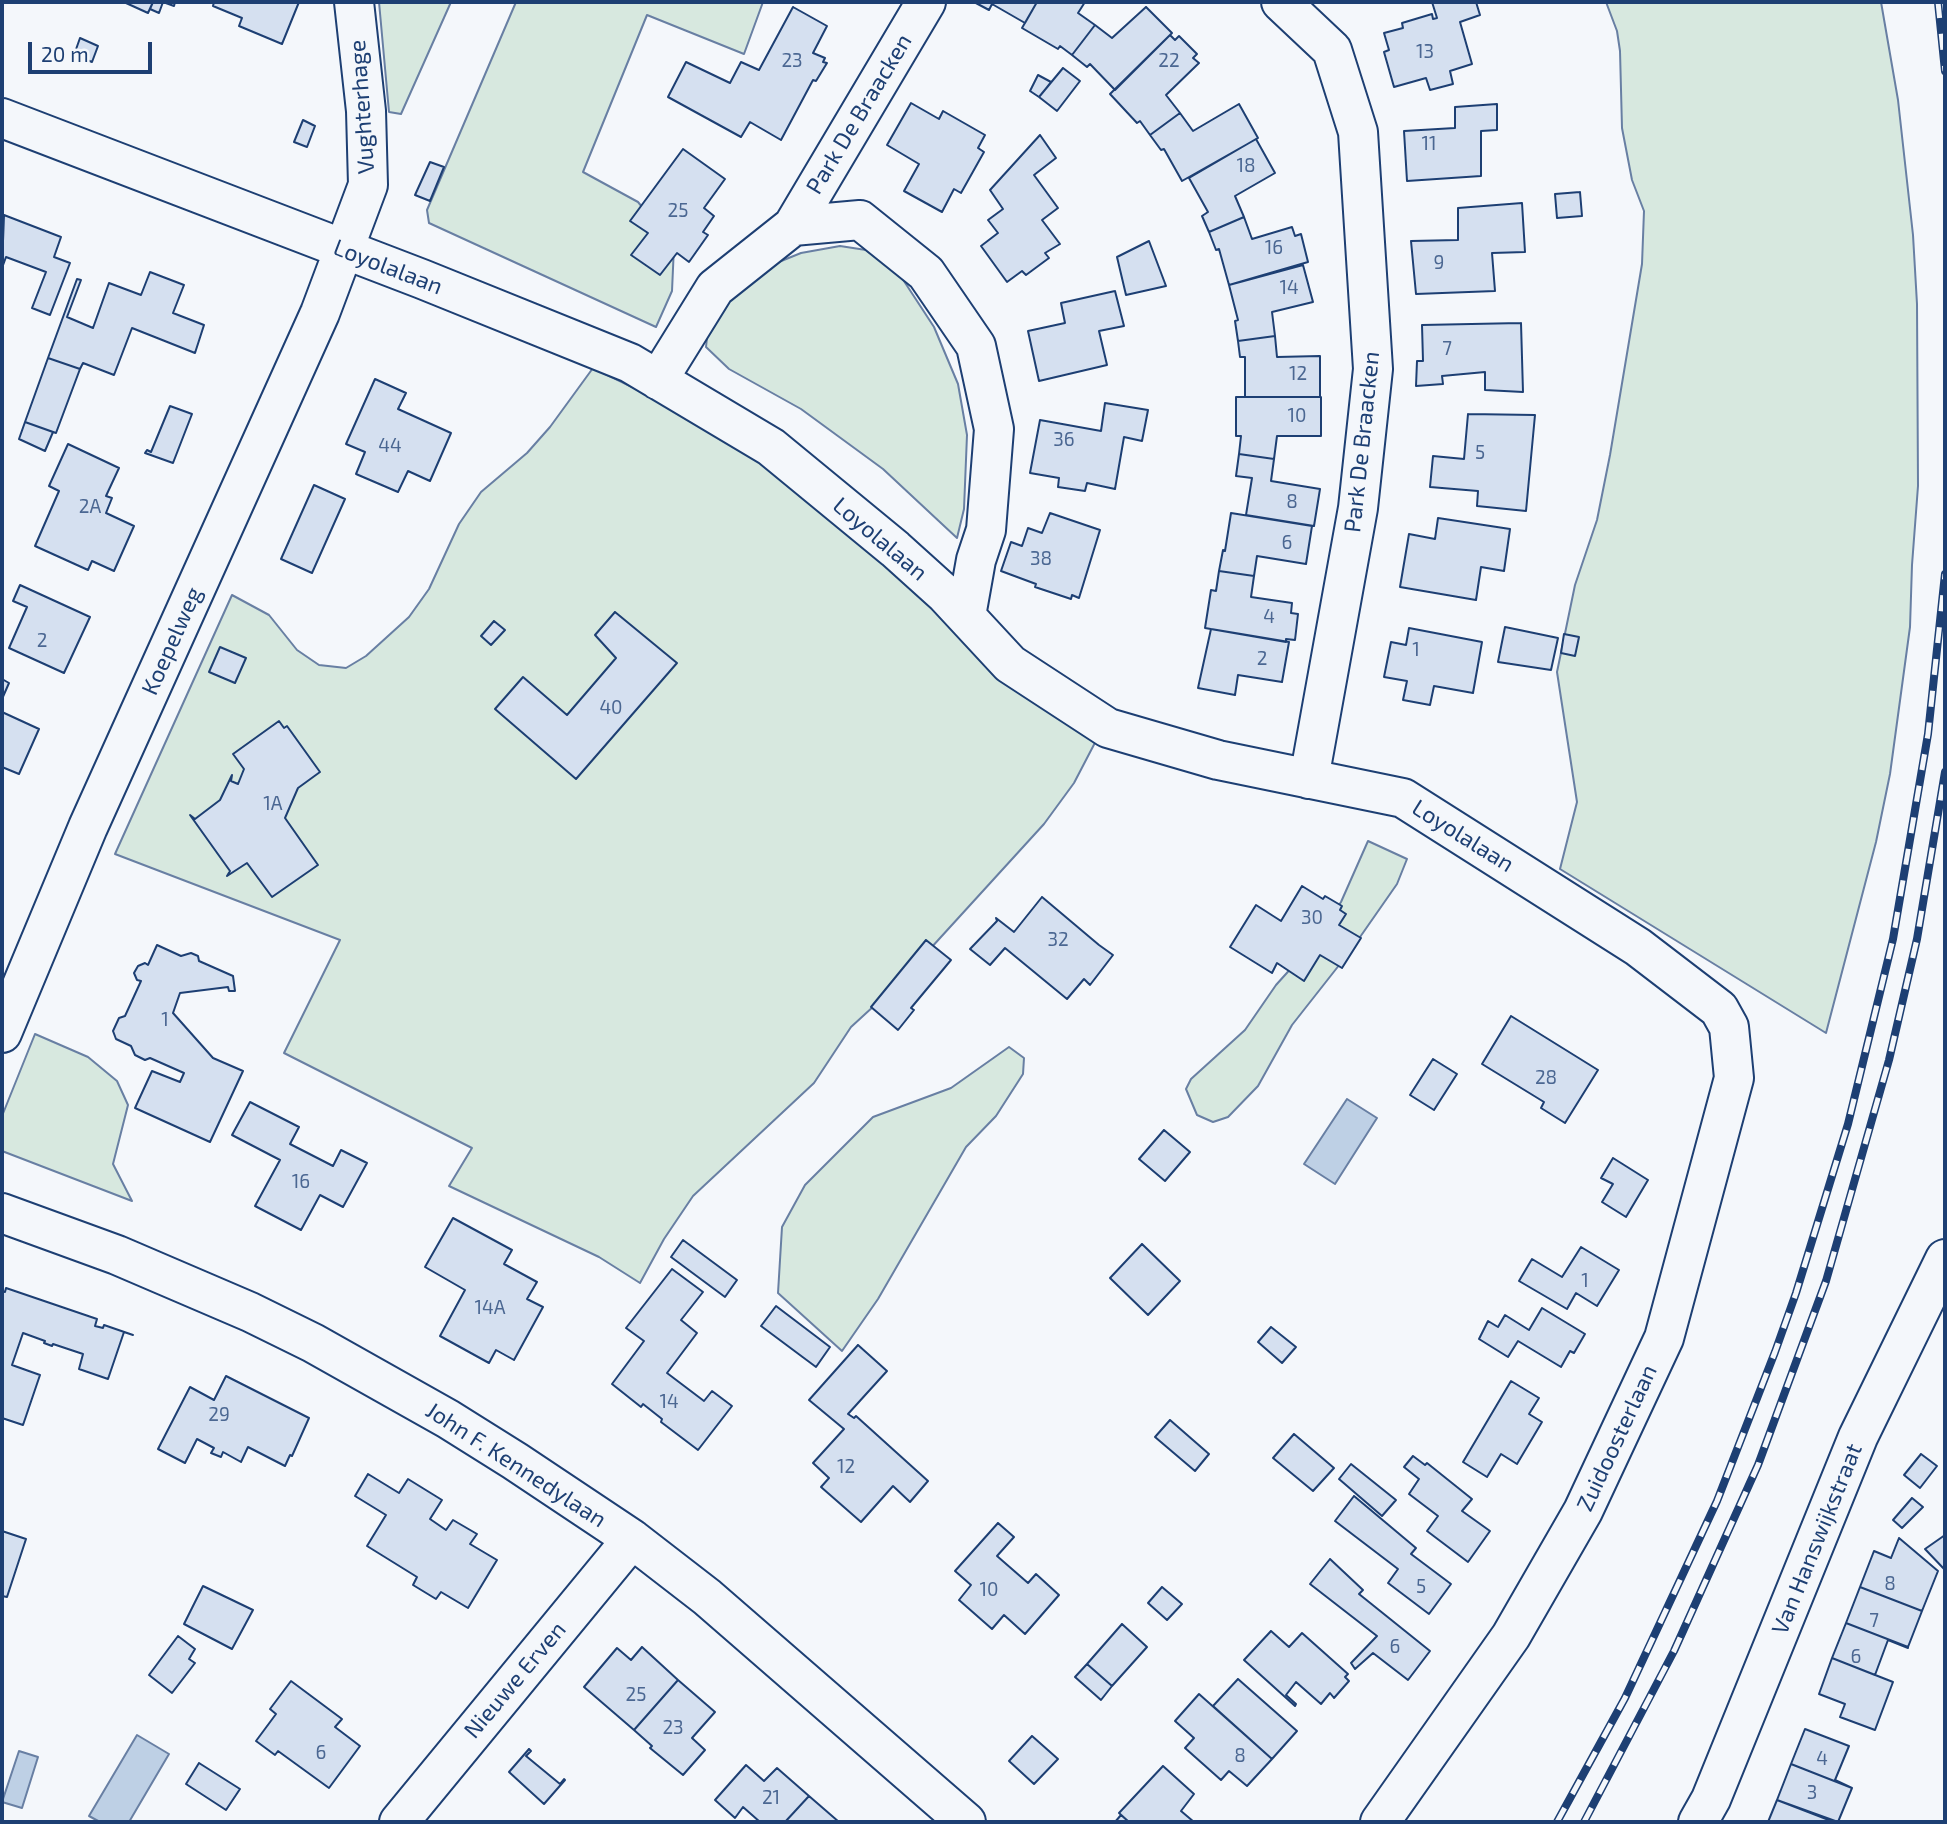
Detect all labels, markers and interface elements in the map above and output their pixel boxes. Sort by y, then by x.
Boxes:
scale bar [32,28,156,72]
street label: Park De Braacken [800,29,918,199]
street label: Vughterhage [344,39,380,175]
text: 20 m [41,41,89,66]
house number: 13 [1416,41,1434,63]
house number: 23 [781,50,803,72]
house number: 22 [1158,50,1180,72]
house number: 11 [1421,133,1437,155]
house number: 18 [1236,155,1256,177]
house number: 25 [668,200,688,222]
street label: Loyolalaan [330,234,446,300]
house number: 16 [1265,237,1283,259]
house number: 9 [1434,252,1444,274]
house number: 14 [1279,277,1299,299]
house number: 7 [1442,338,1452,360]
street label: Park De Braacken [1339,350,1385,534]
house number: 12 [1289,363,1307,385]
house number: 10 [1287,405,1307,427]
house number: 36 [1053,429,1075,451]
house number: 44 [378,435,402,457]
house number: 5 [1475,442,1485,464]
house number: 8 [1286,491,1298,513]
street label: Loyolalaan [827,492,933,586]
house number: 2A [79,496,101,518]
house number: 6 [1282,532,1292,554]
house number: 38 [1030,548,1052,570]
street label: Koepelweg [136,583,208,699]
house number: 4 [1263,606,1275,628]
house number: 2 [37,630,47,652]
house number: 1 [1412,639,1420,661]
house number: 2 [1257,648,1267,670]
house number: 40 [599,697,623,719]
house number: 1A [263,793,283,815]
street label: Loyolalaan [1407,794,1519,878]
house number: 30 [1301,907,1323,929]
house number: 32 [1047,929,1069,951]
house number: 1 [161,1009,169,1031]
house number: 28 [1535,1067,1557,1089]
house number: 16 [292,1171,310,1193]
house number: 1 [1581,1270,1589,1292]
house number: 14A [474,1297,506,1319]
street label: Zuidoosterlaan [1571,1360,1663,1516]
house number: 14 [659,1391,679,1413]
street label: John F. Kennedylaan [421,1396,611,1534]
house number: 29 [208,1404,230,1426]
street label: Van Hanswijkstraat [1766,1440,1868,1638]
house number: 12 [837,1456,855,1478]
house number: 8 [1884,1573,1896,1595]
house number: 5 [1416,1576,1426,1598]
house number: 10 [979,1579,999,1601]
house number: 7 [1869,1610,1879,1632]
street label: Nieuwe Erven [458,1616,572,1744]
house number: 6 [1390,1636,1400,1658]
house number: 6 [1851,1646,1861,1668]
house number: 25 [626,1684,646,1706]
house number: 23 [662,1717,684,1739]
house number: 6 [316,1742,326,1764]
house number: 8 [1234,1745,1246,1767]
house number: 4 [1816,1748,1828,1770]
house number: 3 [1807,1782,1817,1804]
house number: 21 [762,1787,780,1809]

